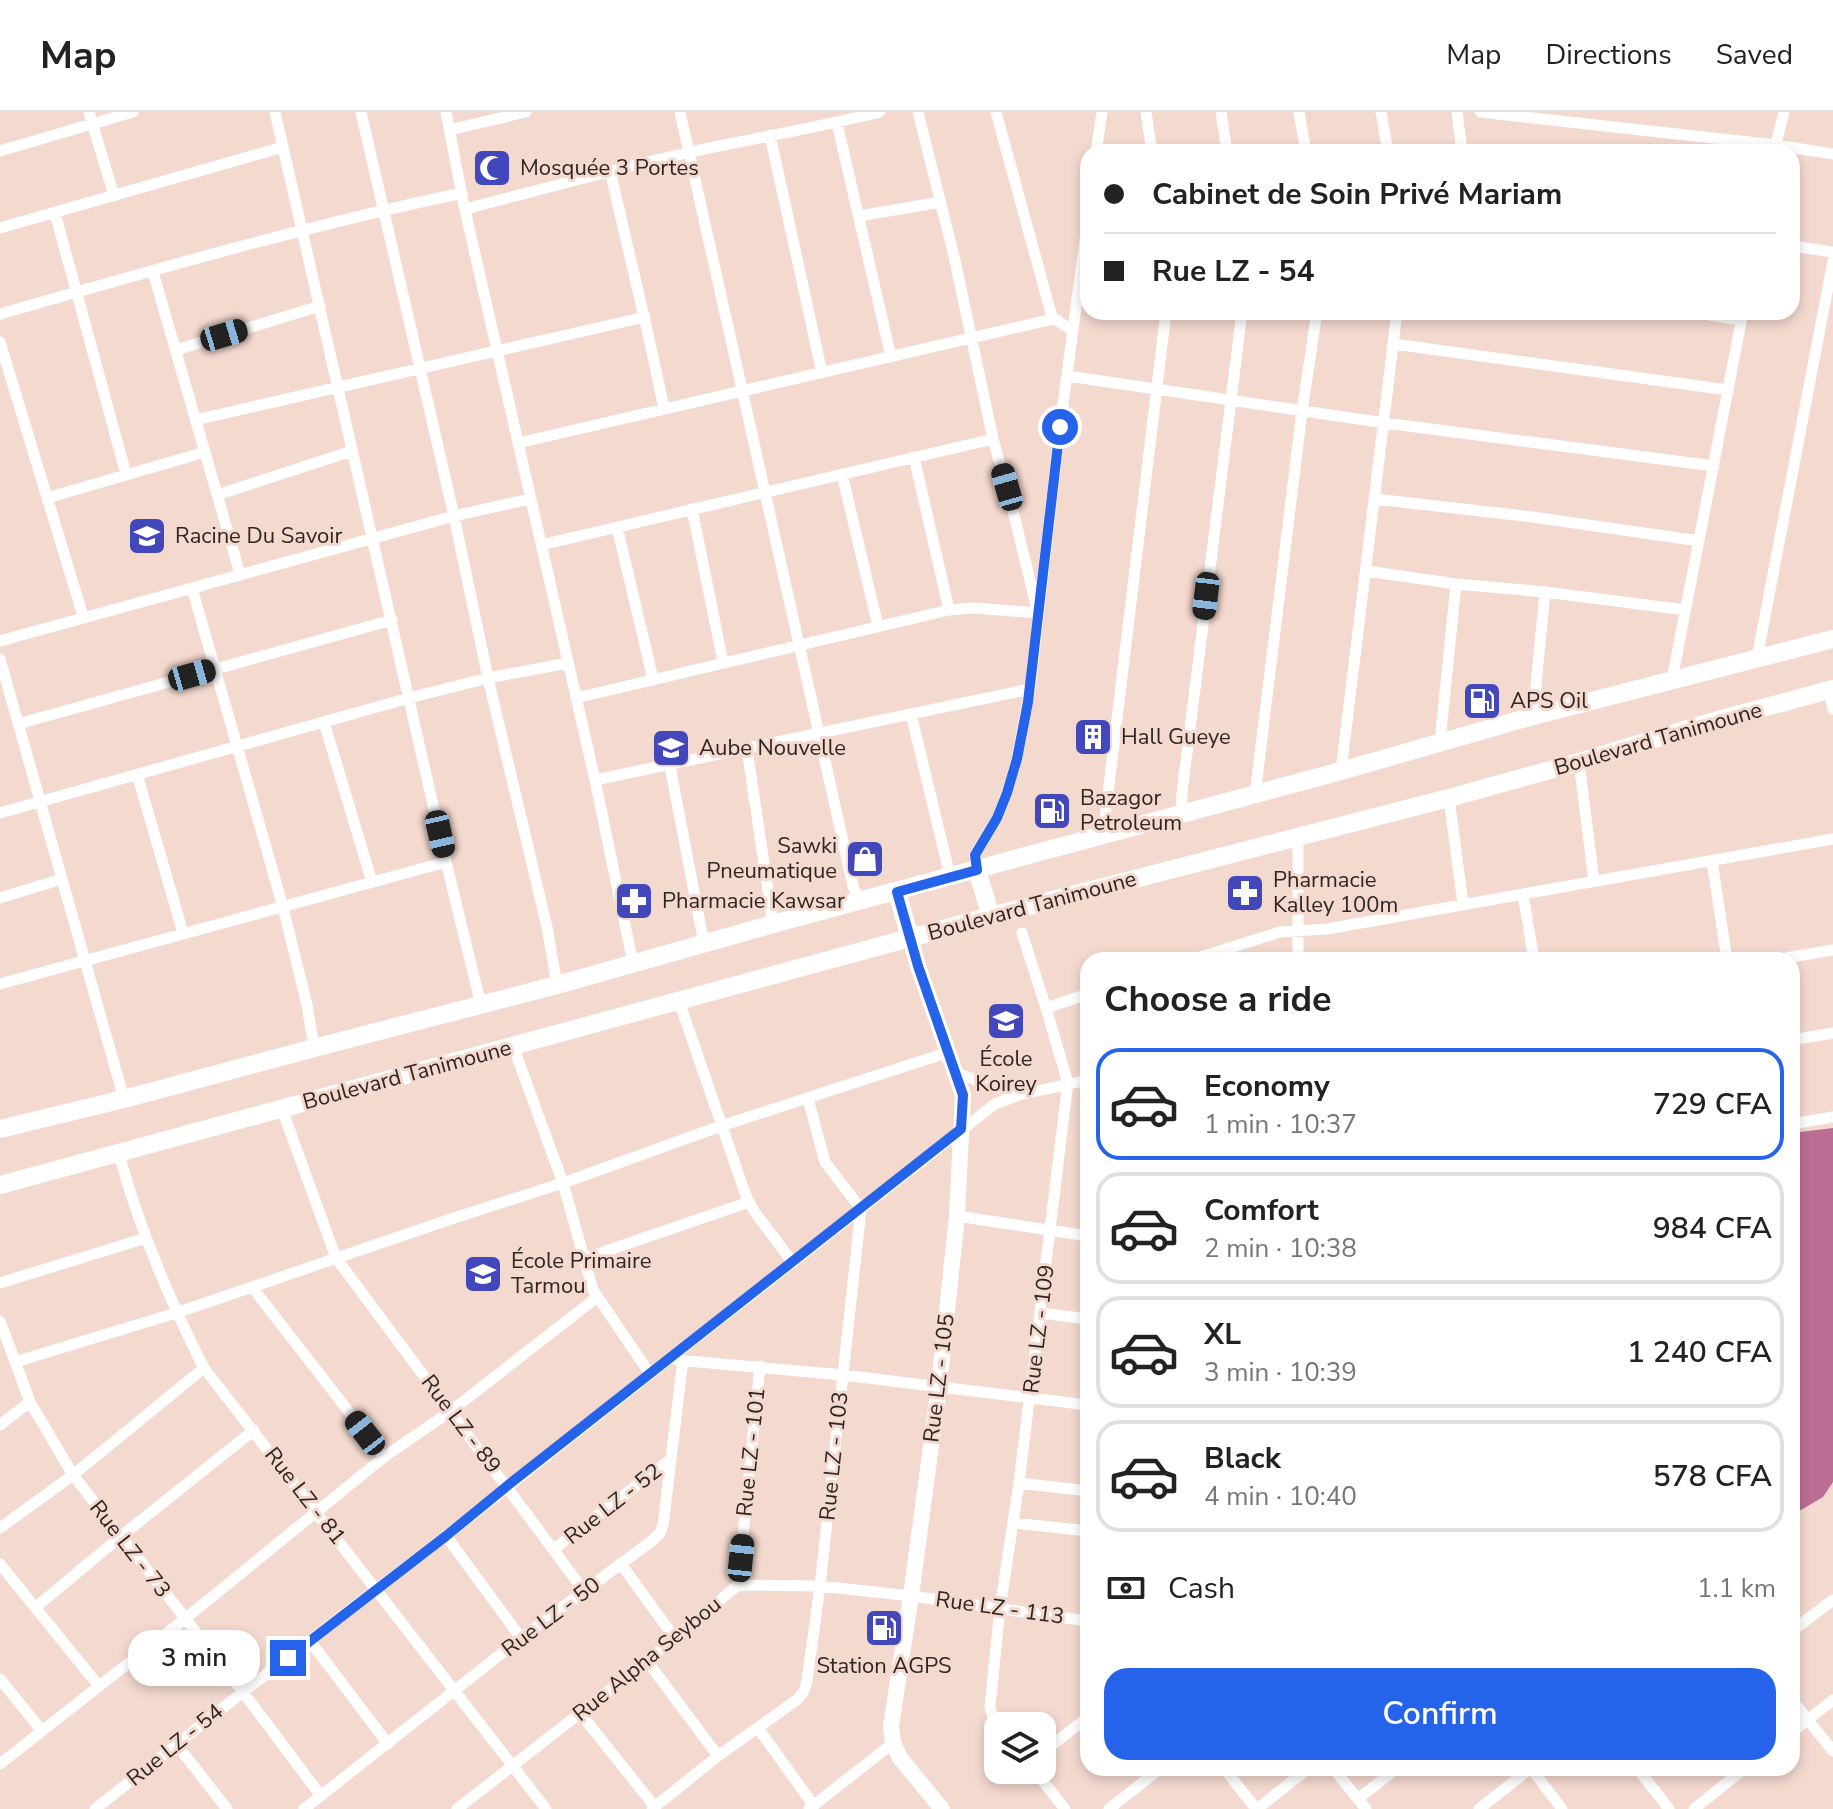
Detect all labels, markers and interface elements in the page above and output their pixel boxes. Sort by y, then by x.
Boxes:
text: Map [40,30,117,81]
text: Map [1446,36,1501,74]
text: Directions [1545,36,1672,74]
text: Saved [1716,36,1793,74]
mosque icon: Mosquée 3 Portes [471,147,513,189]
place label: Mosquée 3 Portes [520,153,699,183]
text: Cabinet de Soin Privé Mariam [1152,174,1562,215]
text: Rue LZ - 54 [1152,251,1315,292]
car [198,317,250,353]
route start [1042,409,1078,445]
car [989,461,1025,513]
school or university icon: Racine Du Savoir [126,515,168,557]
place label: Racine Du Savoir [175,521,342,551]
car [1191,571,1221,621]
car [166,657,218,693]
fuel station icon: APS Oil [1461,680,1503,722]
place label: APS Oil [1510,686,1588,716]
street label: Boulevard Tanimoune [1551,695,1765,783]
building icon: Hall Gueye [1072,716,1114,758]
place label: Hall Gueye [1121,722,1231,752]
school or university icon: Aube Nouvelle [650,727,692,769]
place label: Aube Nouvelle [699,733,846,763]
place label: Bazagor Petroleum [1080,783,1182,838]
fuel station icon: Bazagor Petroleum [1031,790,1073,832]
car [423,808,457,860]
place label: Sawki Pneumatique [707,831,837,886]
shop icon: Sawki Pneumatique [844,838,886,880]
street label: Boulevard Tanimoune [924,864,1140,948]
place label: Pharmacie Kalley 100m [1273,865,1398,920]
pharmacy icon: Pharmacie Kalley 100m [1224,872,1266,914]
pharmacy icon: Pharmacie Kawsar [613,880,655,922]
place label: Pharmacie Kawsar [662,886,845,916]
text: Choose a ride [1104,975,1332,1024]
school or university icon: École Koirey [985,1000,1027,1042]
street label: Boulevard Tanimoune [299,1033,515,1117]
place label: École Koirey [975,1044,1037,1099]
text: Economy [1204,1066,1330,1107]
icon: car [1108,1068,1180,1140]
text: 729 CFA [1653,1084,1772,1125]
text: 1 min · 10:37 [1204,1107,1357,1142]
text: Comfort [1204,1190,1319,1231]
icon: car [1108,1192,1180,1264]
text: 984 CFA [1653,1208,1772,1249]
text: 2 min · 10:38 [1204,1231,1357,1266]
place label: École Primaire Tarmou [511,1246,651,1301]
school or university icon: École Primaire Tarmou [462,1253,504,1295]
street label: Rue LZ - 109 [1016,1263,1062,1395]
street label: Rue LZ - 105 [916,1312,962,1444]
text: XL [1204,1314,1241,1355]
icon: car [1108,1316,1180,1388]
text: 1 240 CFA [1627,1332,1772,1373]
text: 3 min · 10:39 [1204,1355,1357,1390]
street label: Rue LZ - 89 [414,1369,508,1479]
street label: Rue LZ - 101 [729,1386,773,1518]
street label: Rue LZ - 103 [812,1390,856,1522]
car [341,1407,389,1459]
text: Black [1204,1438,1281,1479]
icon: car [1108,1440,1180,1512]
street label: Rue LZ - 81 [257,1441,353,1551]
street label: Rue LZ - 52 [558,1456,668,1552]
text: 578 CFA [1653,1456,1772,1497]
text: 4 min · 10:40 [1204,1479,1357,1514]
street label: Rue LZ - 73 [82,1494,178,1604]
car [727,1533,755,1583]
icon: cash [1104,1566,1148,1610]
text: Cash [1168,1568,1235,1609]
street label: Rue LZ - 50 [496,1570,606,1664]
text: 1.1 km [1697,1571,1776,1606]
street label: Rue LZ - 113 [934,1584,1066,1632]
street label: Rue Alpha Seybou [566,1590,728,1728]
fuel station icon: Station AGPS [863,1607,905,1649]
callout: 3 min [128,1630,260,1686]
text: 3 min [161,1640,227,1675]
route end [270,1640,306,1676]
place label: Station AGPS [816,1651,952,1681]
button: Confirm [1104,1668,1776,1760]
street label: Rue LZ - 54 [120,1697,230,1793]
map controls [984,1712,1056,1784]
button: layers [984,1712,1056,1784]

